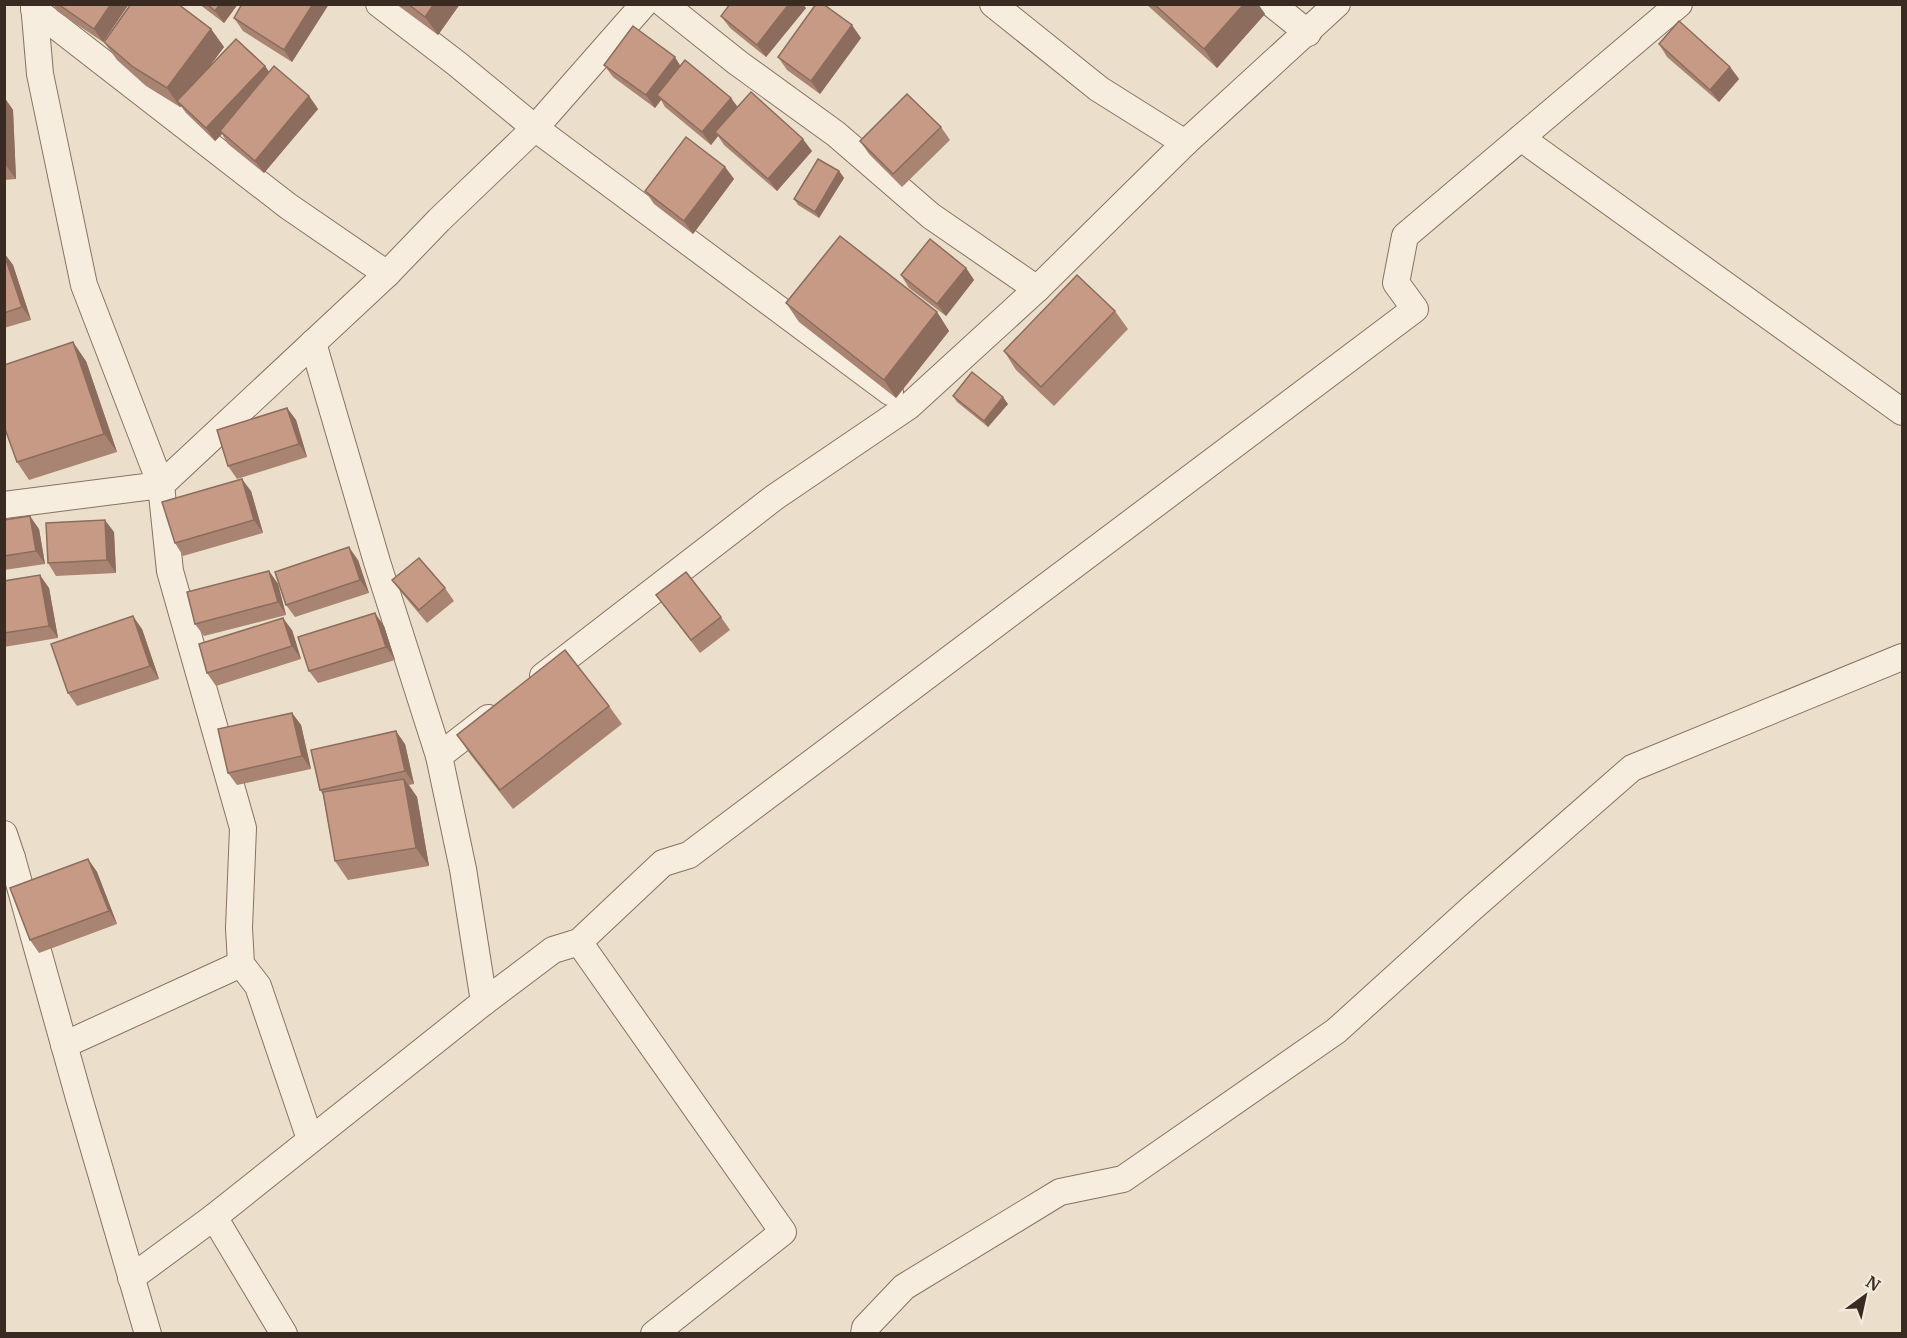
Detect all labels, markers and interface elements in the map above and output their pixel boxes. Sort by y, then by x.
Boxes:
north arrow [1835,1266,1895,1326]
text: N [1862,1272,1884,1295]

